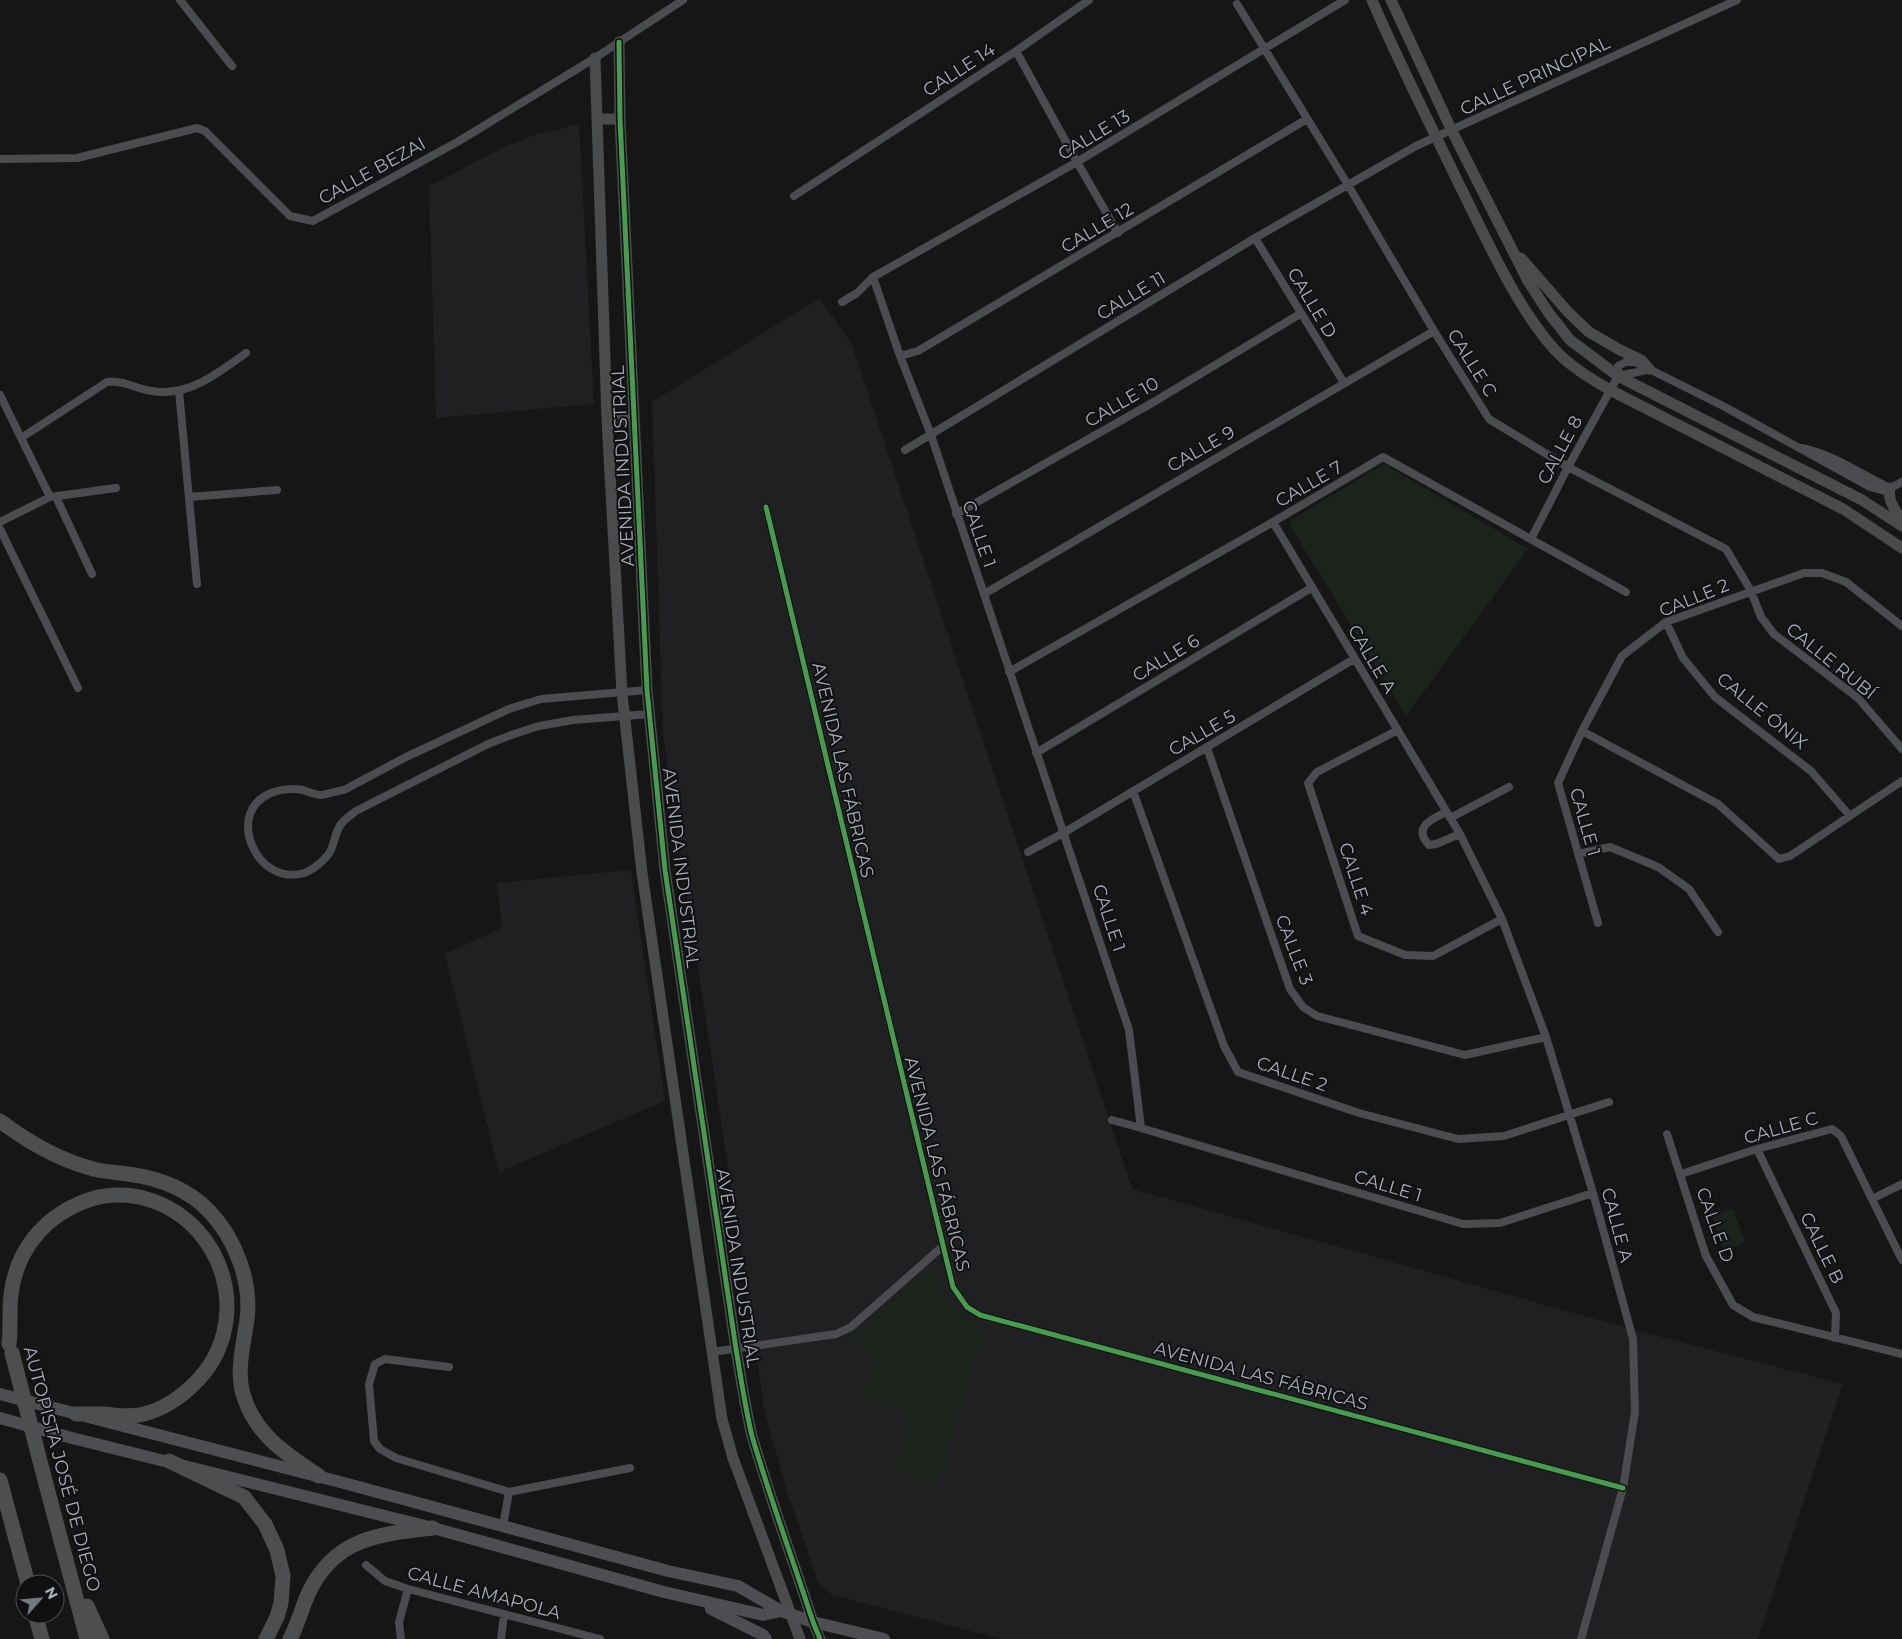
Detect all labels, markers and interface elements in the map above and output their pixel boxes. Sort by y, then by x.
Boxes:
street label: CALLE PRINCIPAL [1457,31,1614,120]
street label: CALLE 14 [919,38,999,101]
street label: CALLE 13 [1054,105,1134,165]
street label: CALLE BEZAI [315,133,429,209]
street label: CALLE 12 [1057,198,1137,258]
street label: CALLE D [1282,264,1342,342]
street label: CALLE 11 [1093,267,1169,325]
street label: CALLE C [1443,325,1502,401]
street label: AVENIDA INDUSTRIAL [607,365,639,567]
street label: CALLE 10 [1081,372,1163,432]
street label: CALLE 8 [1533,412,1587,488]
street label: CALLE 9 [1163,421,1239,477]
street label: CALLE 7 [1271,456,1347,512]
street label: CALLE 1 [957,497,1001,571]
street label: CALLE 2 [1656,574,1732,622]
street label: CALLE RUBÍ [1781,618,1881,704]
street label: CALLE A [1343,621,1401,697]
street label: CALLE 6 [1128,629,1204,687]
street label: AVENIDA LAS FÁBRICAS [807,660,879,880]
street label: CALLE ÓNIX [1712,668,1812,754]
street label: CALLE 5 [1165,705,1239,761]
street label: AVENIDA INDUSTRIAL [658,767,704,970]
street label: CALLE 1 [1565,785,1605,859]
street label: CALLE 4 [1334,840,1378,918]
street label: CALLE 1 [1088,881,1130,955]
street label: CALLE 3 [1271,912,1317,988]
street label: CALLE 2 [1254,1052,1330,1096]
street label: AVENIDA LAS FÁBRICAS [900,1054,974,1274]
street label: CALLE C [1741,1107,1821,1149]
street label: CALLE 1 [1351,1165,1425,1207]
street label: AVENIDA INDUSTRIAL [711,1167,765,1370]
street label: CALLE A [1597,1185,1638,1265]
street label: CALLE D [1691,1185,1739,1265]
street label: CALLE B [1795,1209,1849,1287]
street label: AVENIDA LAS FÁBRICAS [1152,1337,1370,1415]
street label: AUTOPISTA JOSÉ DE DIEGO [19,1344,105,1594]
street label: CALLE AMAPOLA [405,1562,563,1624]
north arrow [15,1574,65,1624]
text: N [41,1584,62,1602]

